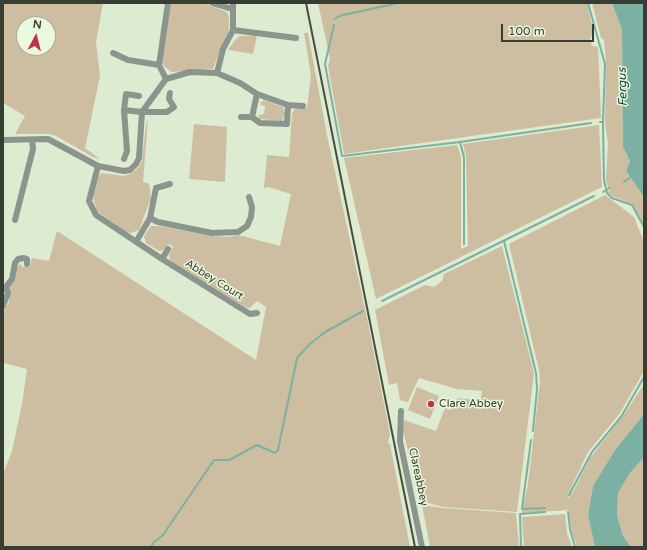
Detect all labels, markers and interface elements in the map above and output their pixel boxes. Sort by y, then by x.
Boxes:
north arrow [16,16,56,56]
scale bar [503,16,596,42]
text: N [32,18,43,32]
text: 100 m [508,24,545,38]
water label: Fergus [615,67,631,107]
street label: Abbey Court [182,257,246,303]
place label: Clare Abbey [439,397,503,411]
marker: Clare Abbey [426,399,436,409]
street label: Clareabbey [405,447,431,507]

